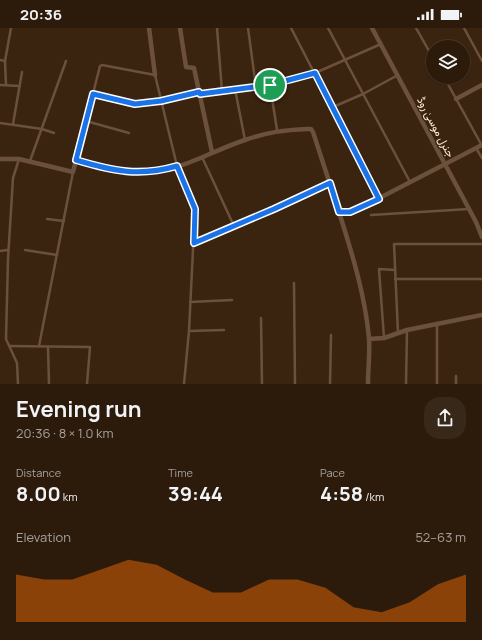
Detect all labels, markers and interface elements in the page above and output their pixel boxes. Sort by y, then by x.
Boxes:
text: 20:36 [20,4,62,25]
map controls [426,40,470,84]
button: layers [426,40,470,84]
pin [253,68,287,102]
icon: arrive [259,74,281,96]
street label: جنرل موسیٰ روڈ [414,94,459,160]
text: Evening run [16,394,141,424]
button: share [424,397,466,439]
text: 20:36 · 8 × 1.0 km [16,424,114,442]
text: Distance [16,465,61,480]
text: Time [168,465,193,480]
text: Pace [320,465,345,480]
text: 8.00 [16,480,61,507]
text: 39:44 [168,480,223,507]
text: 4:58 [320,480,363,507]
text: km [61,489,78,504]
text: /km [363,489,384,504]
text: Elevation [16,528,71,546]
text: 52–63 m [416,528,466,546]

